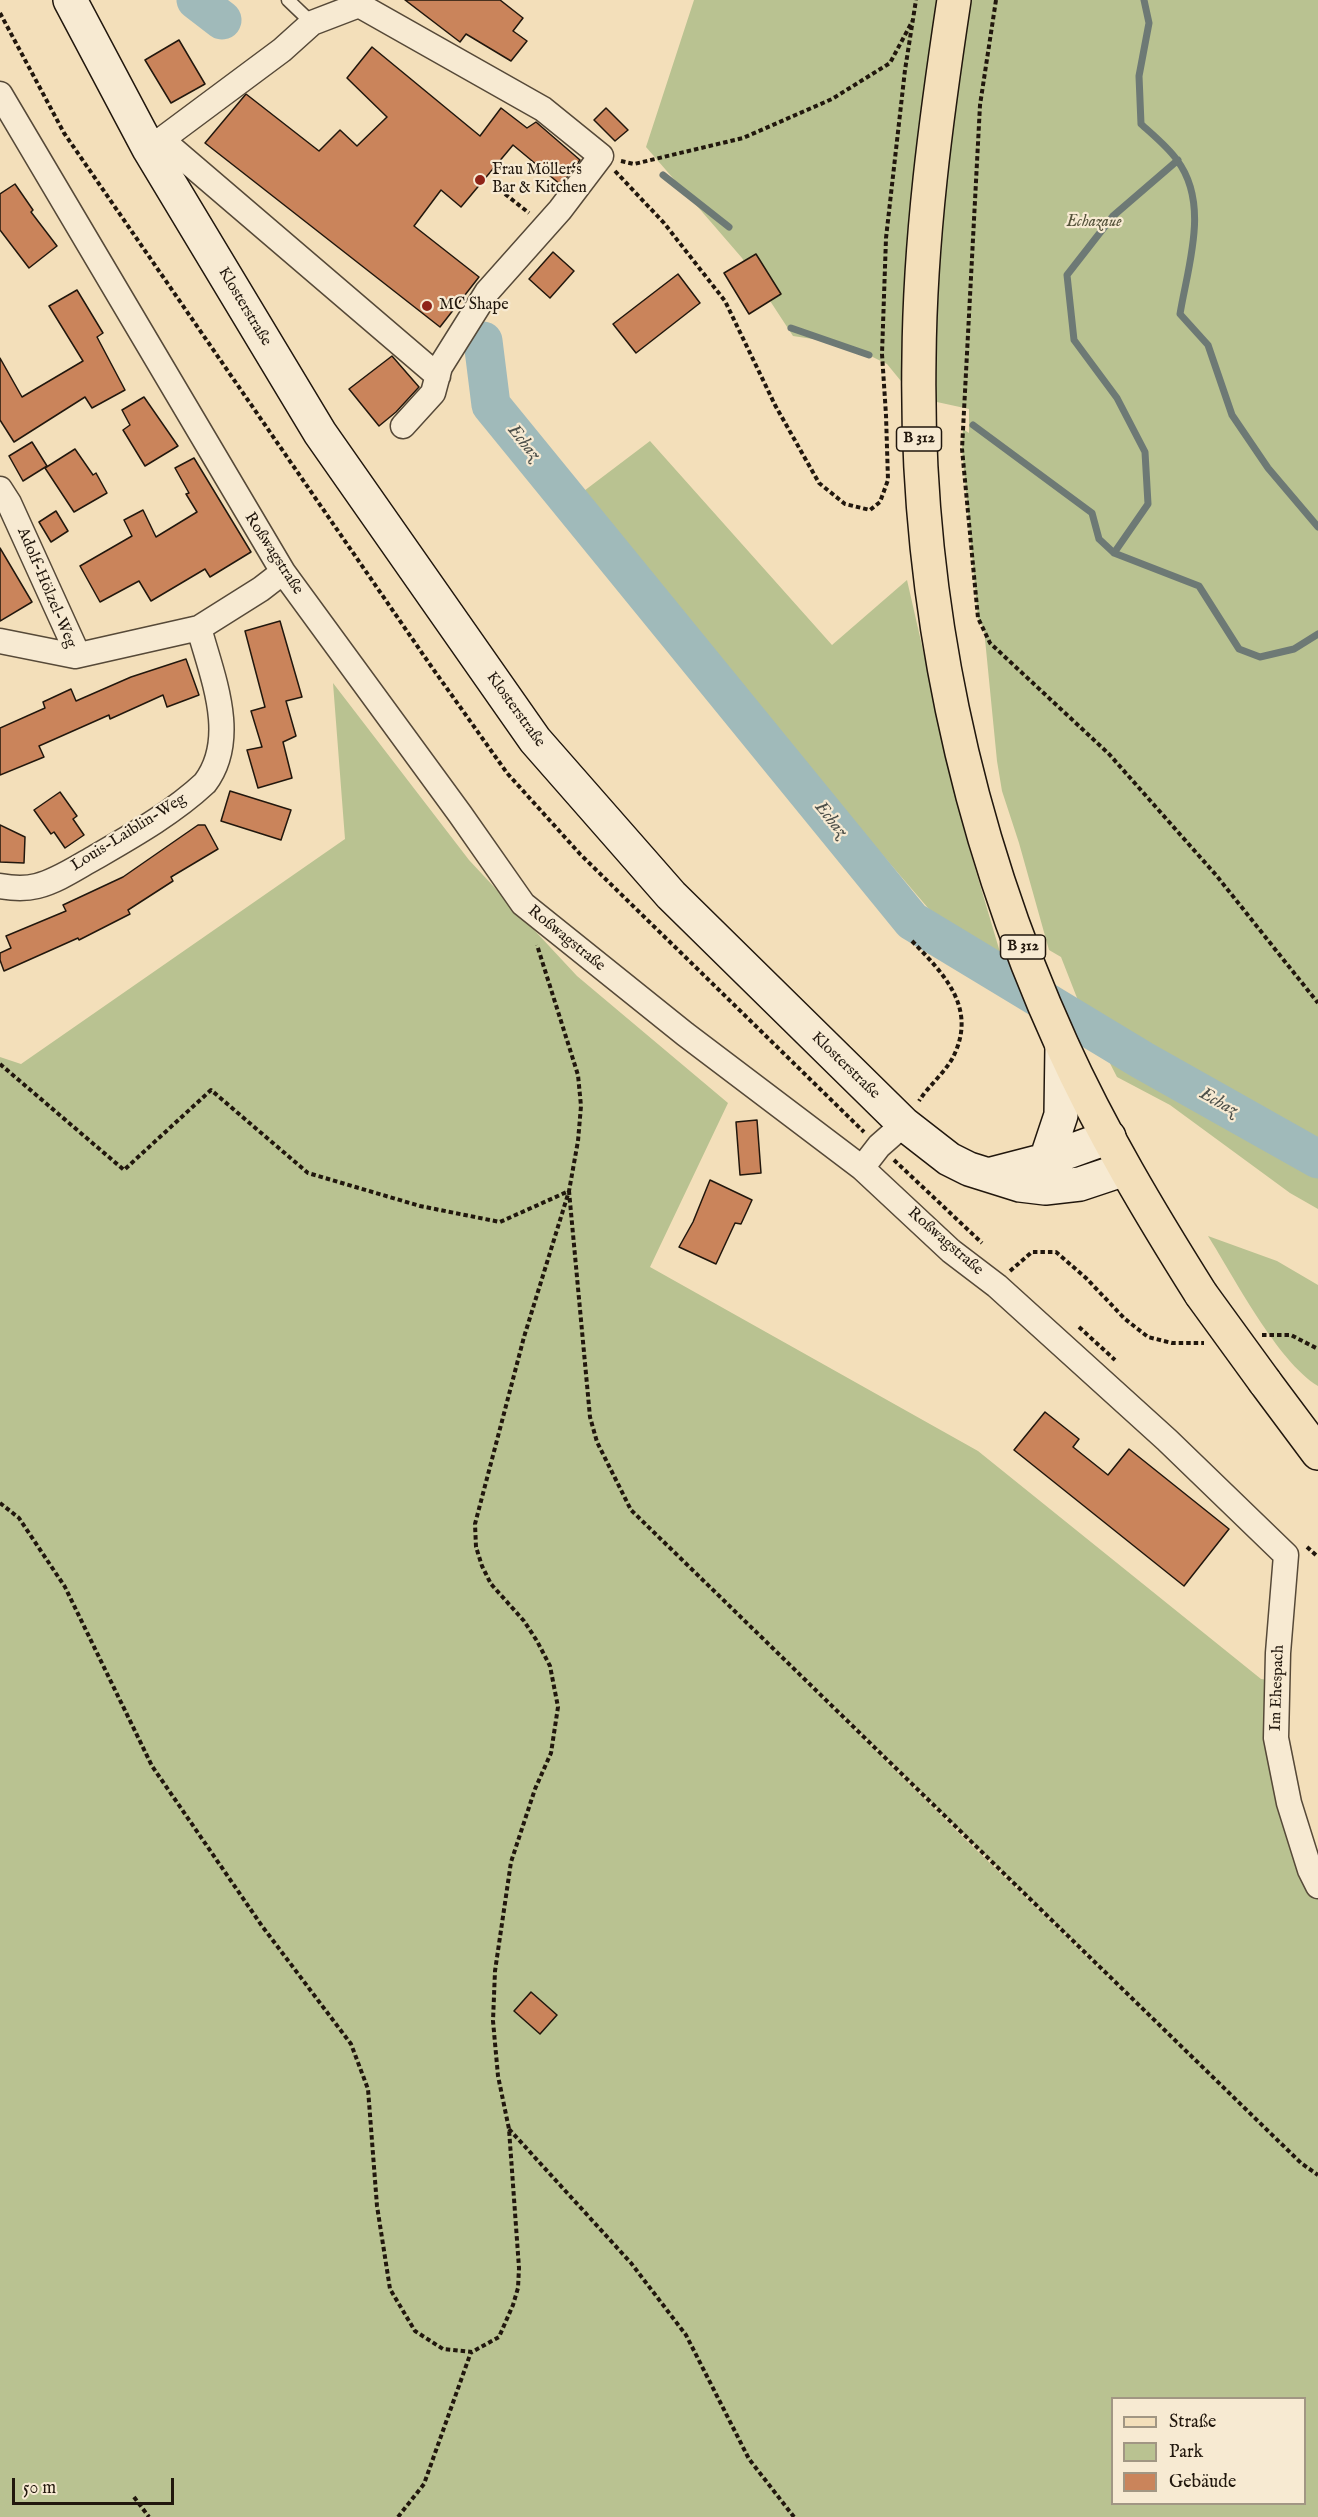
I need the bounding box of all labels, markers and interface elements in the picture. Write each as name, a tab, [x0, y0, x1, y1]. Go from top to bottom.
place label: Frau Möller‘s Bar & Kitchen	[492, 161, 587, 199]
marker: Frau Möller‘s Bar & Kitchen	[473, 173, 487, 187]
park label: Echazaue	[1066, 213, 1122, 233]
street label: Klosterstraße	[213, 264, 275, 350]
place label: MC Shape	[439, 296, 508, 316]
marker: MC Shape	[420, 299, 434, 313]
water label: Echaz	[502, 421, 544, 465]
road number: B 312	[896, 427, 942, 451]
street label: Roßwagstraße	[239, 509, 307, 599]
street label: Adolf-Hölzel-Weg	[12, 525, 80, 651]
street label: Klosterstraße	[481, 669, 549, 751]
street label: Louis-Laiblin-Weg	[68, 790, 190, 876]
water label: Echaz	[809, 798, 851, 842]
street label: Roßwagstraße	[523, 902, 609, 976]
road number: B 312	[1000, 935, 1046, 959]
street label: Klosterstraße	[807, 1028, 883, 1104]
water label: Echaz	[1195, 1084, 1241, 1122]
street label: Roßwagstraße	[903, 1204, 987, 1280]
street label: Im Ehespach	[1267, 1645, 1289, 1731]
legend	[1111, 2397, 1306, 2505]
text: Straße	[1169, 2411, 1216, 2434]
text: Park	[1169, 2441, 1203, 2464]
scale bar	[15, 2466, 177, 2504]
text: Gebäude	[1169, 2471, 1236, 2494]
text: 50 m	[23, 2477, 56, 2500]

